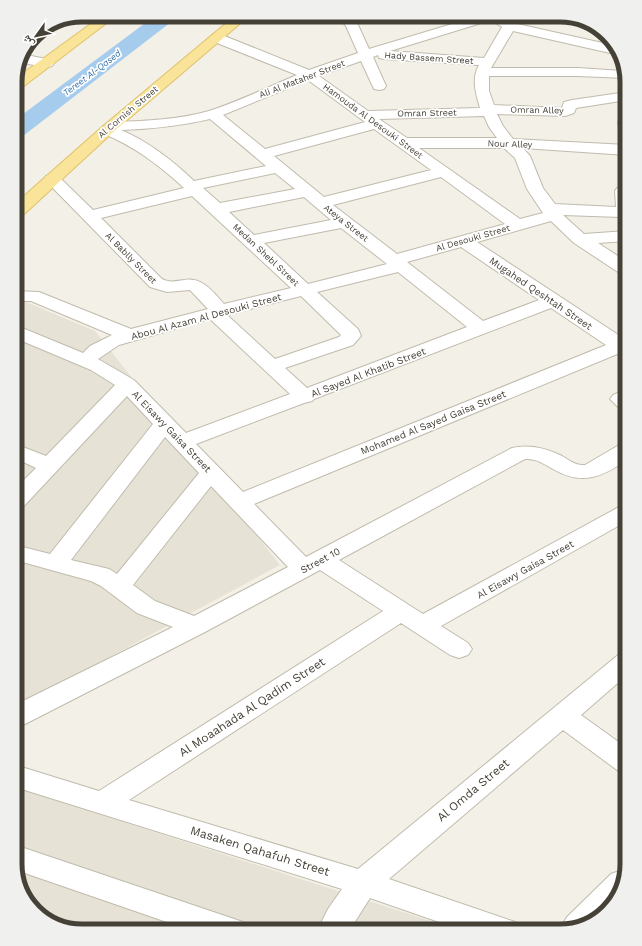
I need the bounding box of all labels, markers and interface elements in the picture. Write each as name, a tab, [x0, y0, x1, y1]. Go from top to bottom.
north arrow	[16, 16, 56, 56]
text: ش	[19, 32, 38, 50]
water label: Tereet Al-Qased	[61, 48, 123, 98]
street label: Hady Bassem Street	[384, 50, 474, 66]
street label: Ali Al Mataher Street	[258, 58, 347, 100]
street label: Hamouda Al Desouki Street	[321, 81, 425, 161]
street label: Al Cornish Street	[96, 84, 160, 140]
street label: Omran Alley	[510, 105, 564, 115]
street label: Omran Street	[397, 107, 457, 119]
street label: Nour Alley	[487, 138, 533, 150]
street label: Ateya Street	[322, 202, 371, 244]
street label: Medan Shebl Street	[231, 222, 301, 288]
street label: Al Desouki Street	[435, 223, 511, 253]
street label: Al Bablly Street	[103, 230, 159, 286]
street label: Mugahed Qeshtah Street	[487, 255, 595, 332]
street label: Abou Al Azam Al Desouki Street	[130, 291, 283, 342]
street label: Al Sayed Al Khatib Street	[309, 345, 428, 399]
street label: Al Eisawy Gaisa Street	[130, 388, 214, 475]
street label: Mohamed Al Sayed Gaisa Street	[359, 388, 508, 457]
street label: Al Eisawy Gaisa Street	[475, 538, 576, 601]
street label: Street 10	[298, 545, 342, 575]
street label: Al Moaahada Al Qadim Street	[176, 654, 328, 760]
street label: Al Omda Street	[434, 756, 512, 824]
street label: Masaken Qahafuh Street	[189, 823, 331, 879]

